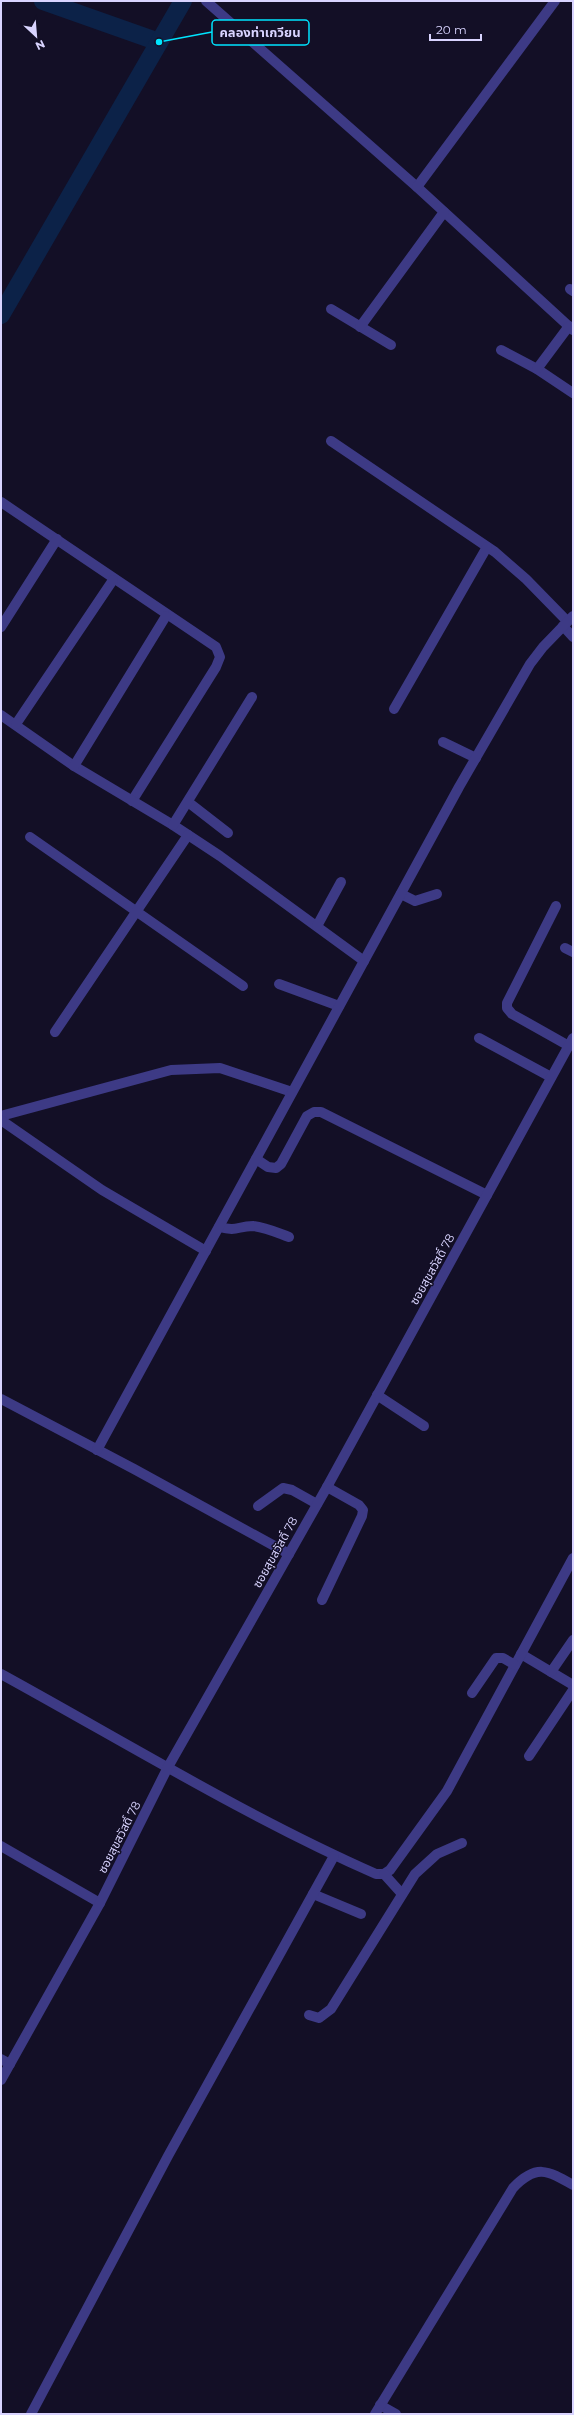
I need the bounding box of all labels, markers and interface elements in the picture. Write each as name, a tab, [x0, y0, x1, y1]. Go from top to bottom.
north arrow	[16, 16, 56, 56]
scale bar	[430, 16, 481, 42]
callout: คลองท่าเกวียน	[212, 20, 309, 45]
text: 20 m	[436, 22, 467, 37]
text: คลองท่าเกวียน	[219, 24, 301, 40]
text: N	[33, 37, 47, 53]
street label: ซอยสุขสวัสดิ์ 78	[406, 1231, 458, 1307]
street label: ซอยสุขสวัสดิ์ 78	[249, 1514, 301, 1590]
street label: ซอยสุขสวัสดิ์ 78	[94, 1798, 144, 1876]

